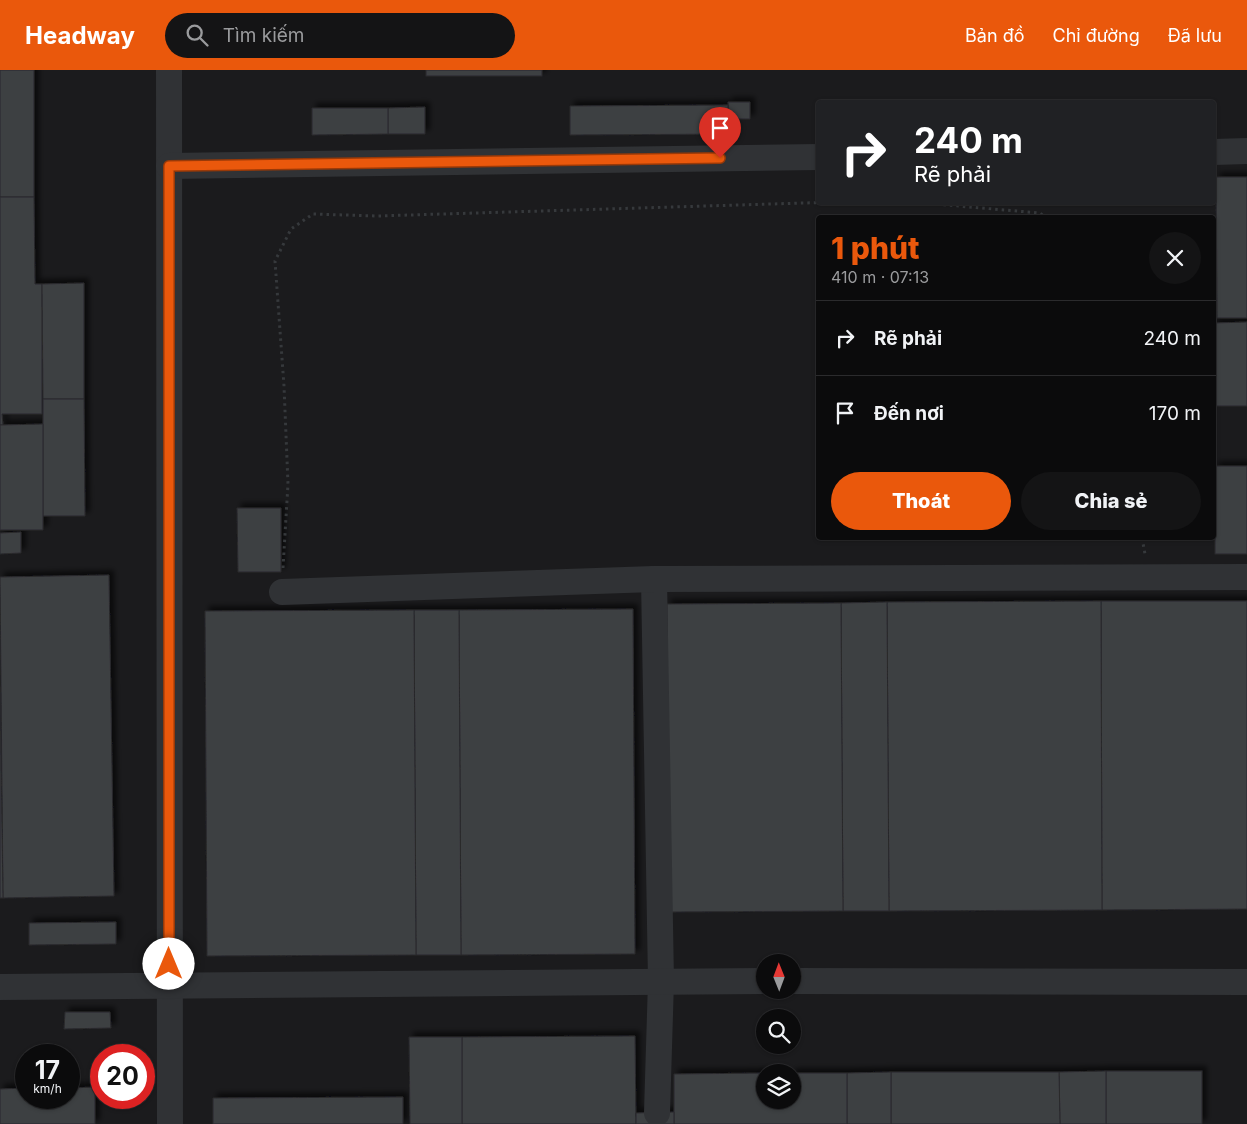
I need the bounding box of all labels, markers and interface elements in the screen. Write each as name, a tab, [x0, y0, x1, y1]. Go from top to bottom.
search box	[165, 13, 515, 58]
text: Headway	[25, 21, 135, 50]
icon: search	[183, 21, 211, 49]
text: Tìm kiếm	[223, 24, 304, 47]
text: Bản đồ	[965, 25, 1024, 46]
text: Chỉ đường	[1052, 25, 1140, 46]
text: Đã lưu	[1168, 25, 1222, 46]
pin	[699, 107, 741, 158]
icon: arrive	[706, 114, 734, 142]
text: 240 m	[914, 119, 1023, 161]
icon: right	[831, 120, 896, 185]
text: Rẽ phải	[914, 161, 991, 187]
text: 1 phút	[831, 230, 920, 266]
button: close	[1149, 232, 1201, 284]
text: 410 m · 07:13	[831, 267, 929, 287]
icon: right	[831, 324, 859, 352]
text: Rẽ phải	[874, 327, 942, 350]
text: 240 m	[1143, 327, 1201, 350]
icon: arrive	[831, 399, 859, 427]
text: Đến nơi	[874, 402, 944, 425]
text: 170 m	[1149, 402, 1201, 425]
button: Thoát	[831, 472, 1011, 530]
button: Chia sẻ	[1021, 472, 1201, 530]
position arrow	[142, 937, 194, 989]
north arrow	[756, 954, 801, 999]
map controls	[756, 954, 801, 1109]
button: search	[756, 1009, 801, 1054]
speed limit sign: 20	[90, 1044, 155, 1109]
text: 17	[35, 1055, 60, 1085]
button: layers	[756, 1064, 801, 1109]
text: km/h	[33, 1081, 62, 1096]

